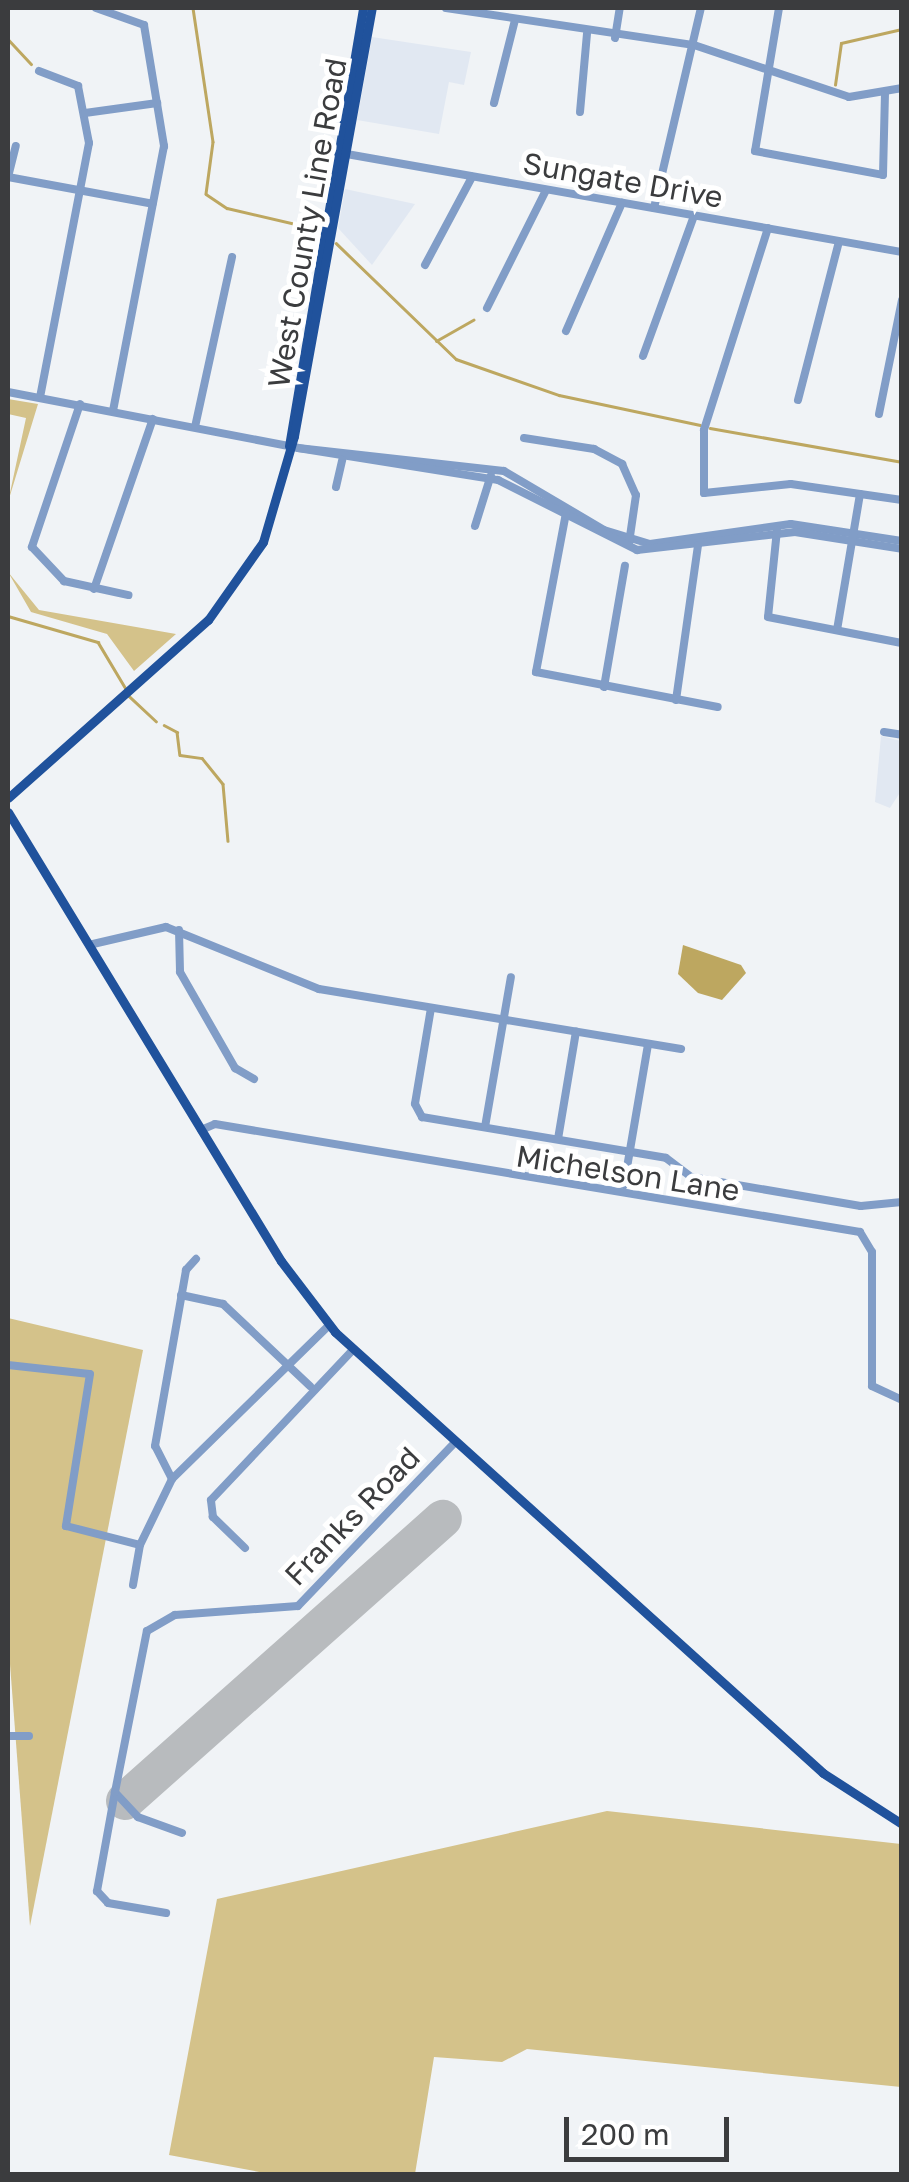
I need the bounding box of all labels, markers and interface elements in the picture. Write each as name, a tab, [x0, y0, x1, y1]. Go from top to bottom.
street label: West County Line Road	[260, 55, 354, 391]
street label: Sungate Drive	[520, 145, 726, 215]
street label: Michelson Lane	[514, 1138, 742, 1208]
street label: Franks Road	[277, 1439, 427, 1593]
scale bar	[569, 2097, 734, 2159]
text: 200 m	[581, 2116, 670, 2152]

